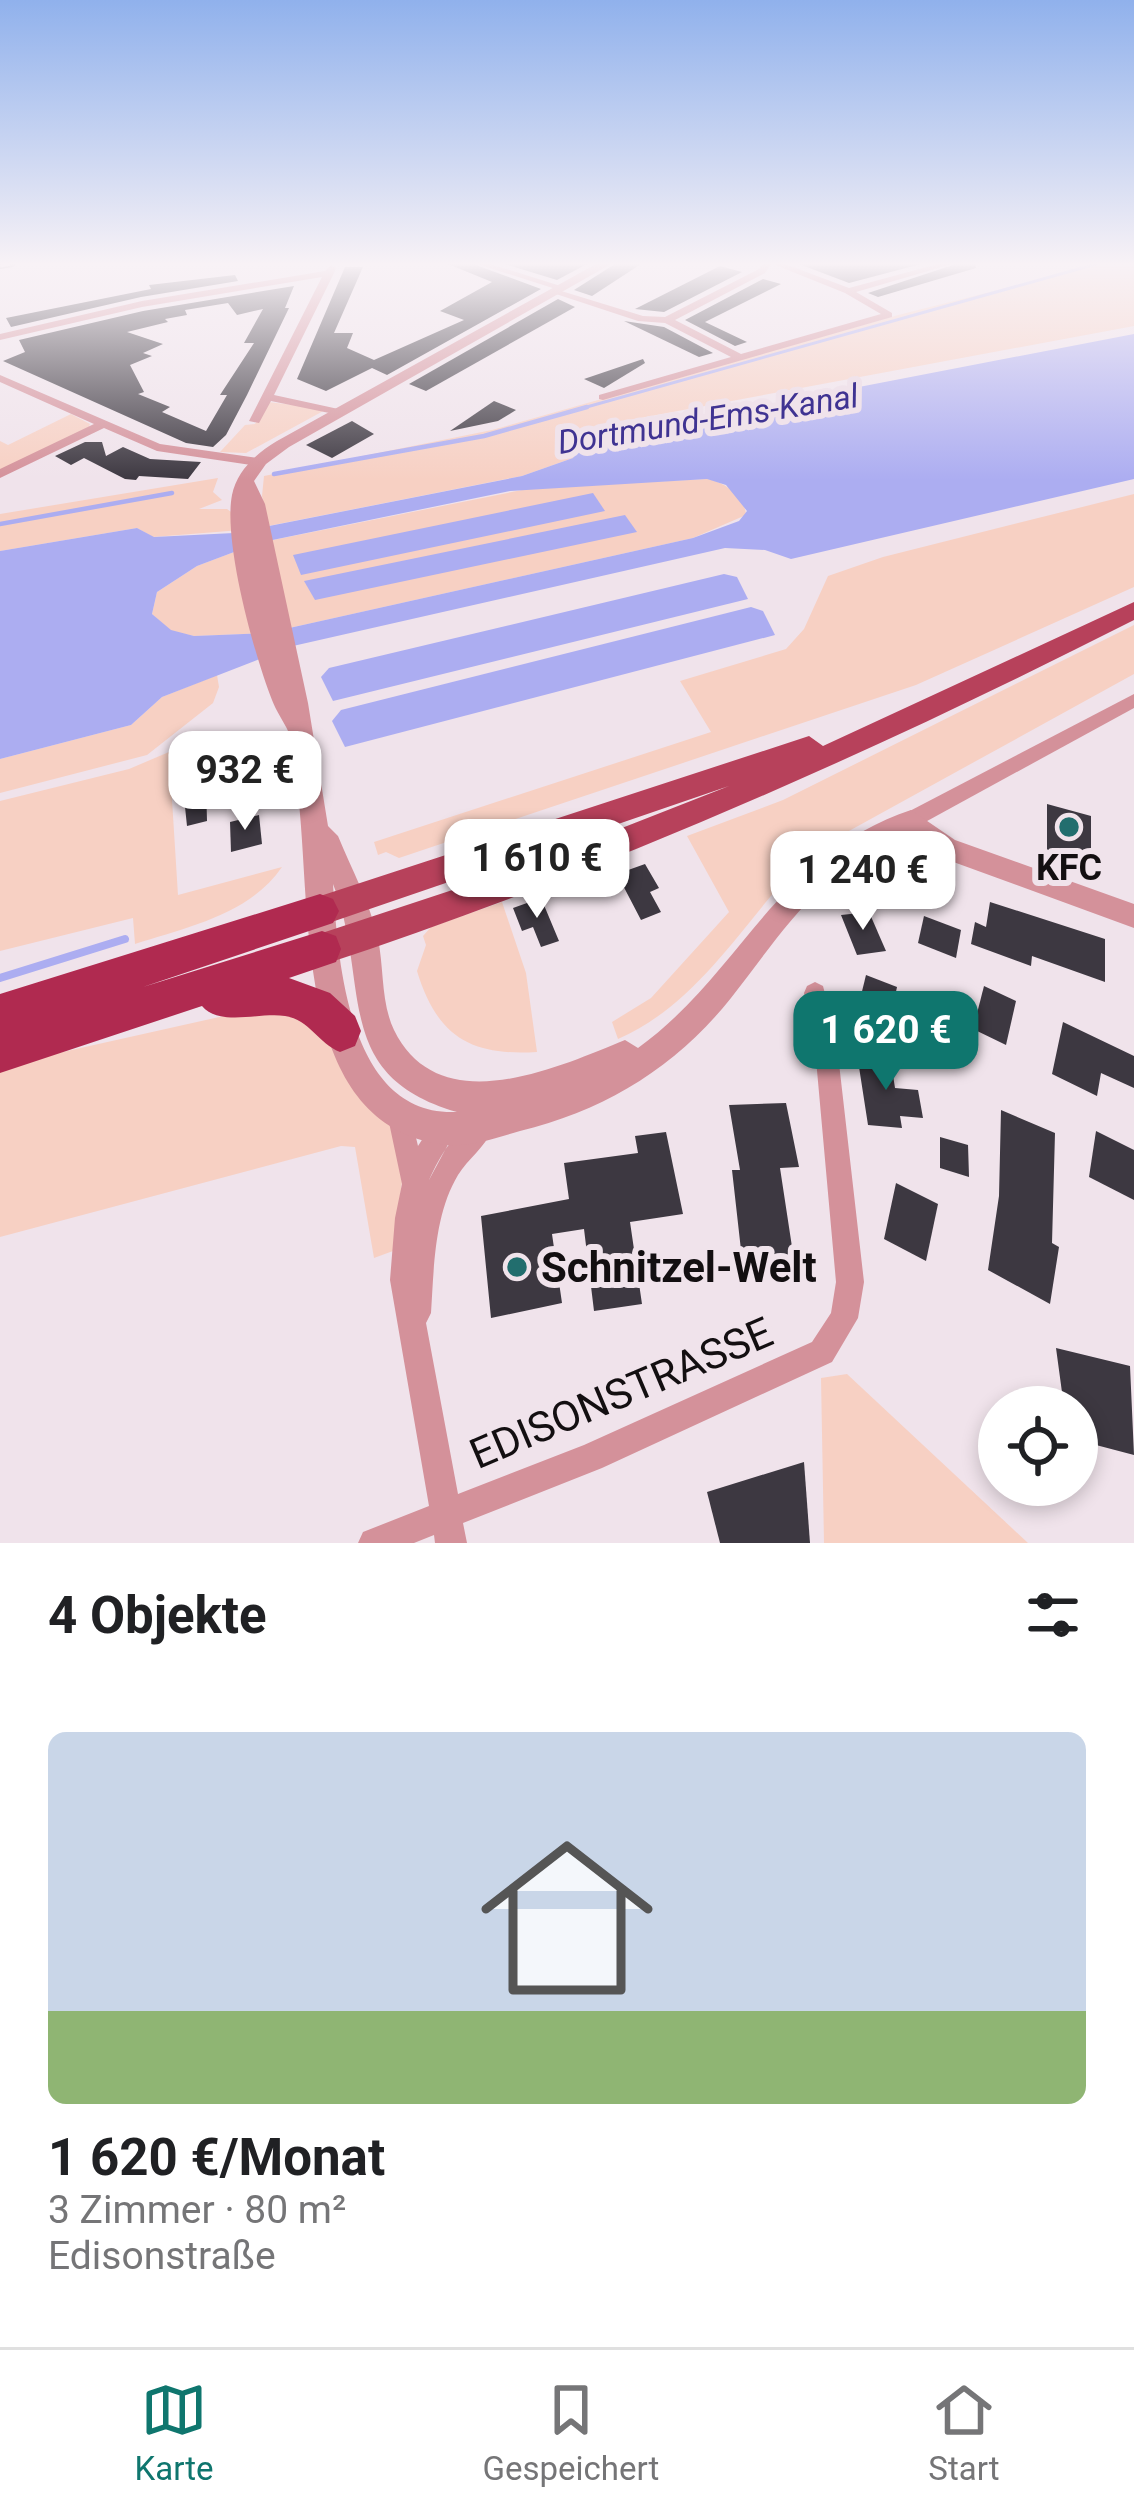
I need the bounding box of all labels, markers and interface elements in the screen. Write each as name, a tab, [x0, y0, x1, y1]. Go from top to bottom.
water label: Dortmund-Ems-Kanal	[555, 376, 861, 462]
pin: 932 €	[161, 731, 329, 833]
text: 932 €	[195, 747, 295, 793]
marker: KFC	[1056, 814, 1082, 840]
pin: 1 610 €	[426, 819, 648, 921]
pin: 1 240 €	[752, 831, 974, 933]
text: 1 610 €	[471, 835, 603, 881]
text: 1 240 €	[797, 847, 929, 893]
place label: KFC	[1036, 847, 1102, 889]
pin: 1 620 €	[775, 991, 997, 1093]
text: 1 620 €	[820, 1007, 952, 1053]
place label: Schnitzel-Welt	[541, 1243, 817, 1292]
marker: Schnitzel-Welt	[504, 1254, 530, 1280]
street label: EDISONSTRASSE	[462, 1307, 780, 1479]
map controls	[978, 1386, 1098, 1506]
button: locate	[978, 1386, 1098, 1506]
icon: filters	[1020, 1582, 1086, 1648]
text: 4 Objekte	[48, 1586, 267, 1645]
icon: home	[459, 1810, 675, 2026]
text: 1 620 €/Monat	[48, 2128, 385, 2187]
text: 3 Zimmer · 80 m²	[48, 2187, 346, 2233]
text: Edisonstraße	[48, 2233, 276, 2279]
tab: Karte	[135, 2377, 213, 2488]
tab: Gespeichert	[483, 2377, 659, 2488]
tab: Start	[928, 2377, 999, 2488]

